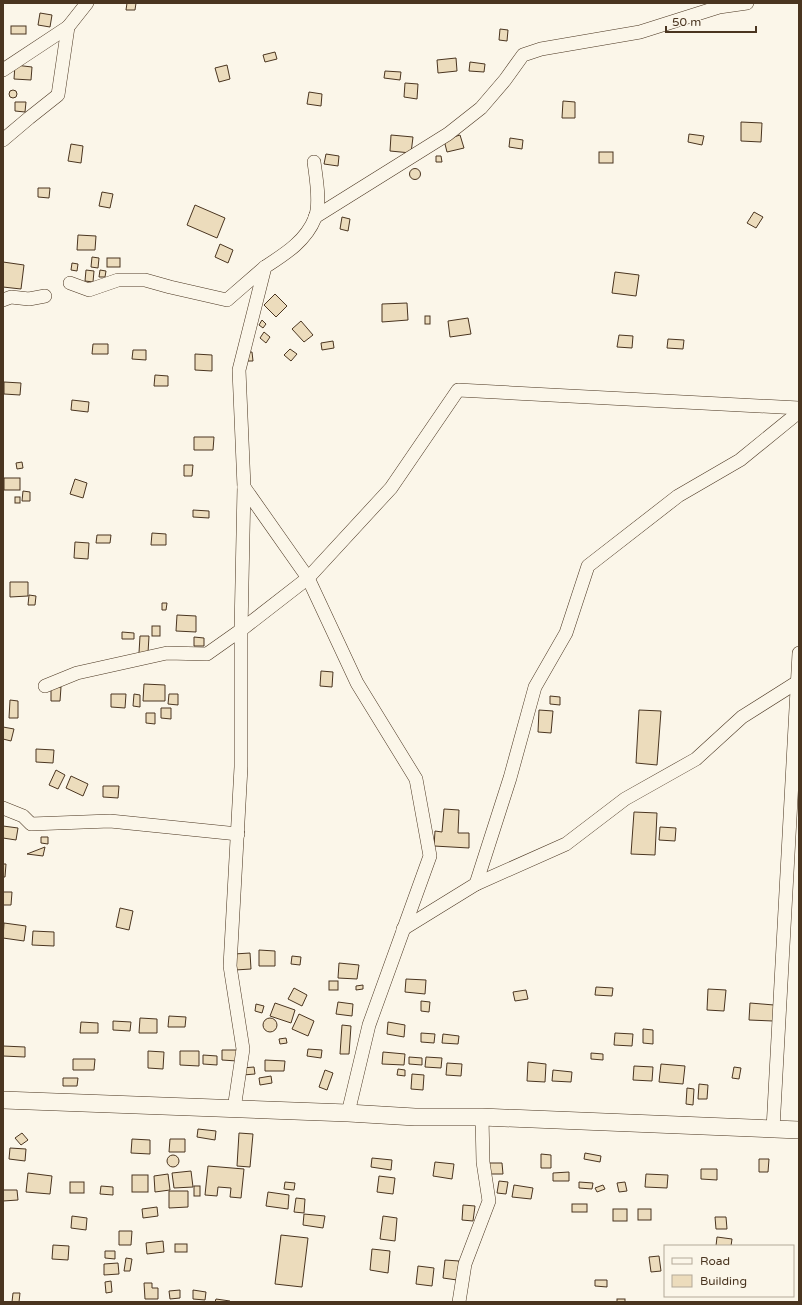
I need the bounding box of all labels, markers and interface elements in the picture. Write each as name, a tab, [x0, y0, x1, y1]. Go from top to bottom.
scale bar	[666, 8, 756, 34]
text: 50 m	[672, 15, 701, 29]
legend	[664, 1245, 794, 1297]
text: Road	[700, 1254, 730, 1268]
text: Building	[700, 1274, 747, 1288]

